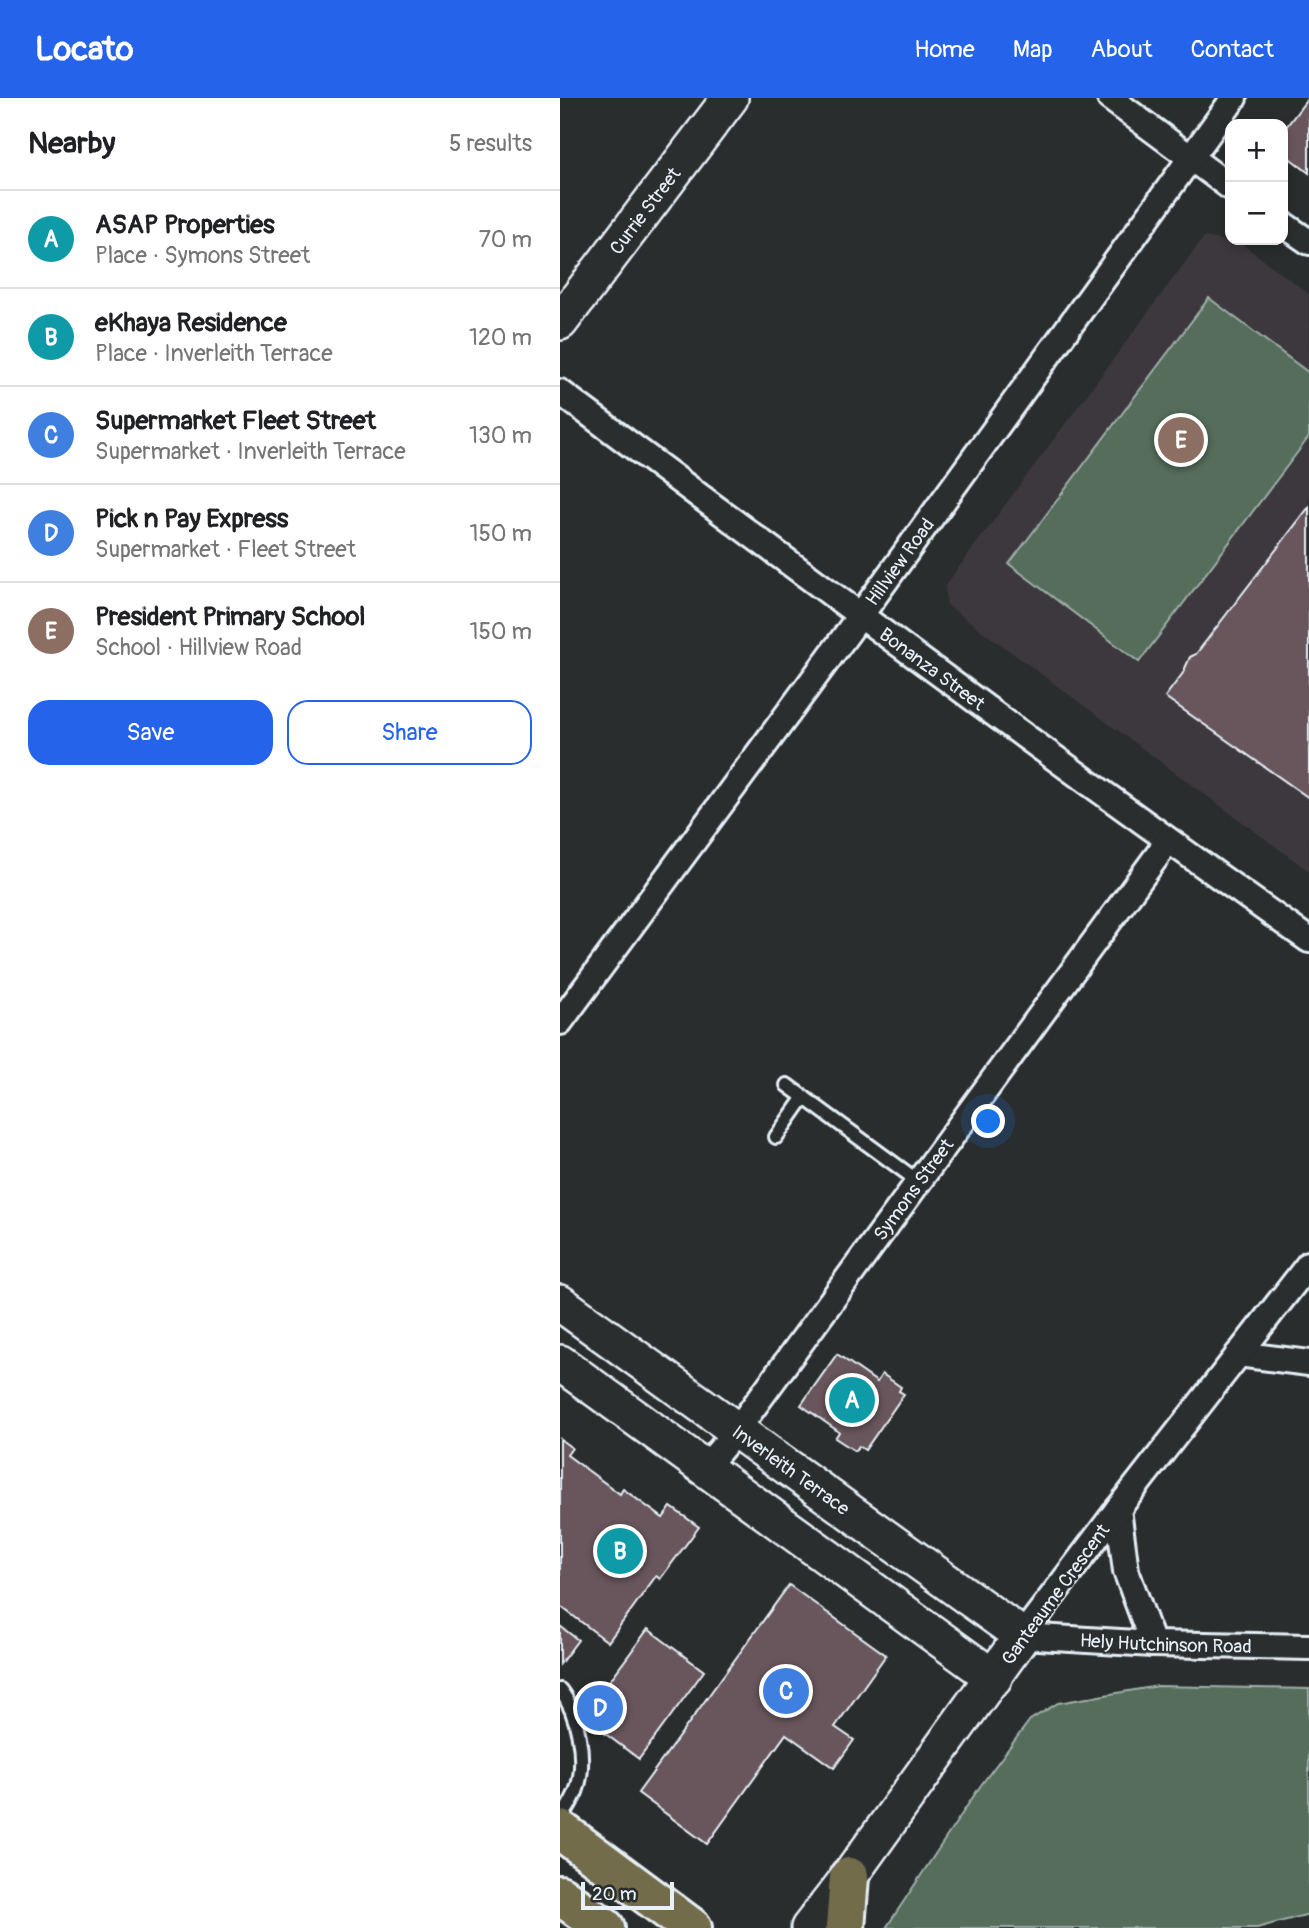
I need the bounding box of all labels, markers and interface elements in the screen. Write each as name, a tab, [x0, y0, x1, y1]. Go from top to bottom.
text: Locato	[35, 29, 133, 70]
text: Home	[914, 35, 975, 64]
text: Map	[1013, 35, 1053, 64]
text: About	[1091, 35, 1153, 64]
text: Contact	[1191, 35, 1274, 64]
map controls	[1225, 119, 1288, 245]
button: +	[1225, 119, 1288, 182]
text: Nearby	[28, 125, 115, 162]
text: 5 results	[449, 129, 532, 158]
street label: Currie Street	[605, 162, 686, 260]
button: −	[1225, 182, 1288, 245]
text: ASAP Properties	[95, 209, 275, 241]
text: A	[44, 225, 58, 254]
text: 70 m	[479, 225, 532, 254]
text: Place · Symons Street	[95, 241, 310, 270]
text: eKhaya Residence	[95, 307, 287, 339]
text: B	[44, 323, 58, 352]
text: 120 m	[469, 323, 532, 352]
text: Place · Inverleith Terrace	[95, 339, 333, 368]
text: Supermarket Fleet Street	[95, 405, 376, 437]
pin: E	[1158, 414, 1204, 466]
text: C	[44, 421, 58, 450]
text: 130 m	[469, 421, 532, 450]
text: Supermarket · Inverleith Terrace	[95, 437, 406, 466]
text: Pick n Pay Express	[95, 503, 289, 535]
street label: Hillview Road	[861, 514, 940, 611]
text: D	[44, 519, 58, 548]
text: 150 m	[469, 519, 532, 548]
text: Supermarket · Fleet Street	[95, 535, 356, 564]
text: President Primary School	[95, 601, 366, 633]
text: E	[45, 617, 57, 646]
text: 150 m	[469, 617, 532, 646]
street label: Bonanza Street	[875, 623, 990, 716]
text: School · Hillview Road	[95, 633, 302, 662]
button: Save	[28, 700, 273, 765]
button: Share	[287, 700, 532, 765]
your location	[971, 1104, 1005, 1138]
street label: Symons Street	[869, 1134, 959, 1246]
pin: A	[829, 1374, 875, 1426]
street label: Inverleith Terrace	[727, 1420, 855, 1521]
street label: Ganteaume Crescent	[996, 1519, 1115, 1670]
pin: B	[597, 1525, 643, 1577]
street label: Hely Hutchinson Road	[1079, 1629, 1252, 1659]
pin: C	[763, 1665, 809, 1717]
pin: D	[577, 1682, 623, 1734]
scale bar	[581, 1879, 674, 1911]
text: 20 m	[592, 1882, 637, 1906]

